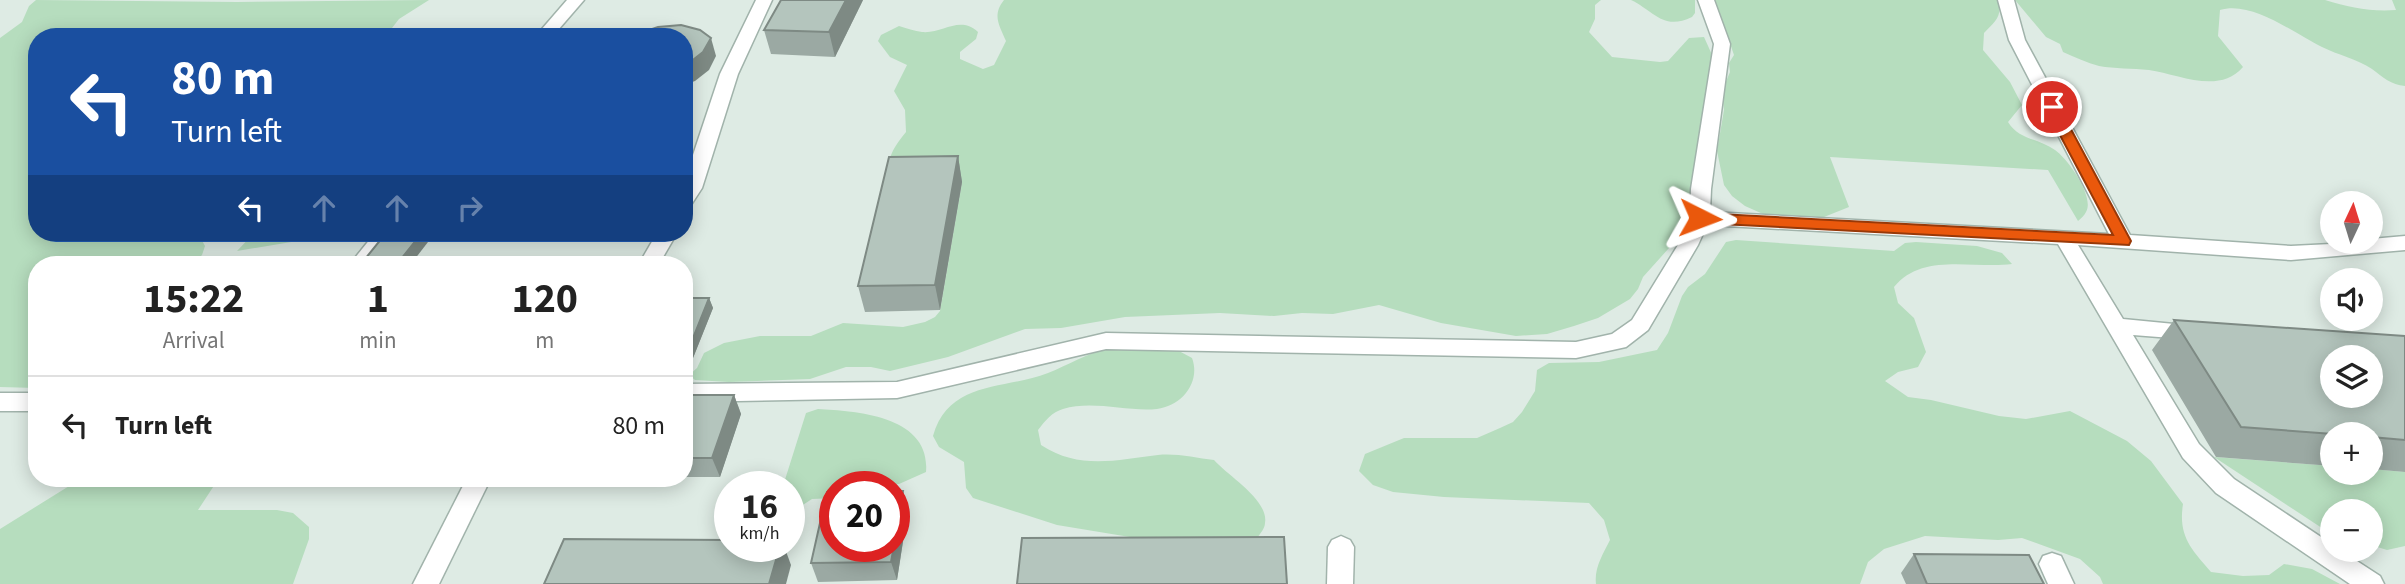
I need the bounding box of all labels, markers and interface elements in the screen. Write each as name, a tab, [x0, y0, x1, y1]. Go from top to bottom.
text: 80 m	[171, 44, 275, 114]
icon: left	[56, 56, 147, 147]
pin	[2022, 77, 2082, 137]
icon: arrive	[2033, 88, 2071, 126]
text: Turn left	[171, 109, 282, 155]
position arrow	[1663, 181, 1737, 255]
icon: left	[232, 189, 270, 227]
icon: ahead	[305, 189, 343, 227]
icon: ahead	[378, 189, 416, 227]
icon: right	[451, 189, 489, 227]
north arrow	[2320, 191, 2384, 254]
map controls	[2320, 191, 2383, 562]
button: sound	[2320, 268, 2383, 331]
text: 15:22	[143, 269, 244, 329]
text: 1	[367, 269, 389, 329]
text: 120	[511, 269, 578, 329]
text: Arrival	[163, 324, 225, 357]
text: min	[359, 324, 397, 357]
text: m	[535, 324, 554, 357]
button: layers	[2320, 345, 2383, 408]
icon: left	[56, 406, 94, 444]
text: Turn left	[115, 407, 212, 444]
text: 80 m	[612, 407, 665, 444]
button: +	[2320, 422, 2383, 485]
speed limit sign: 20	[819, 471, 910, 562]
text: 16	[741, 482, 778, 532]
button: −	[2320, 499, 2383, 562]
text: km/h	[740, 521, 779, 546]

